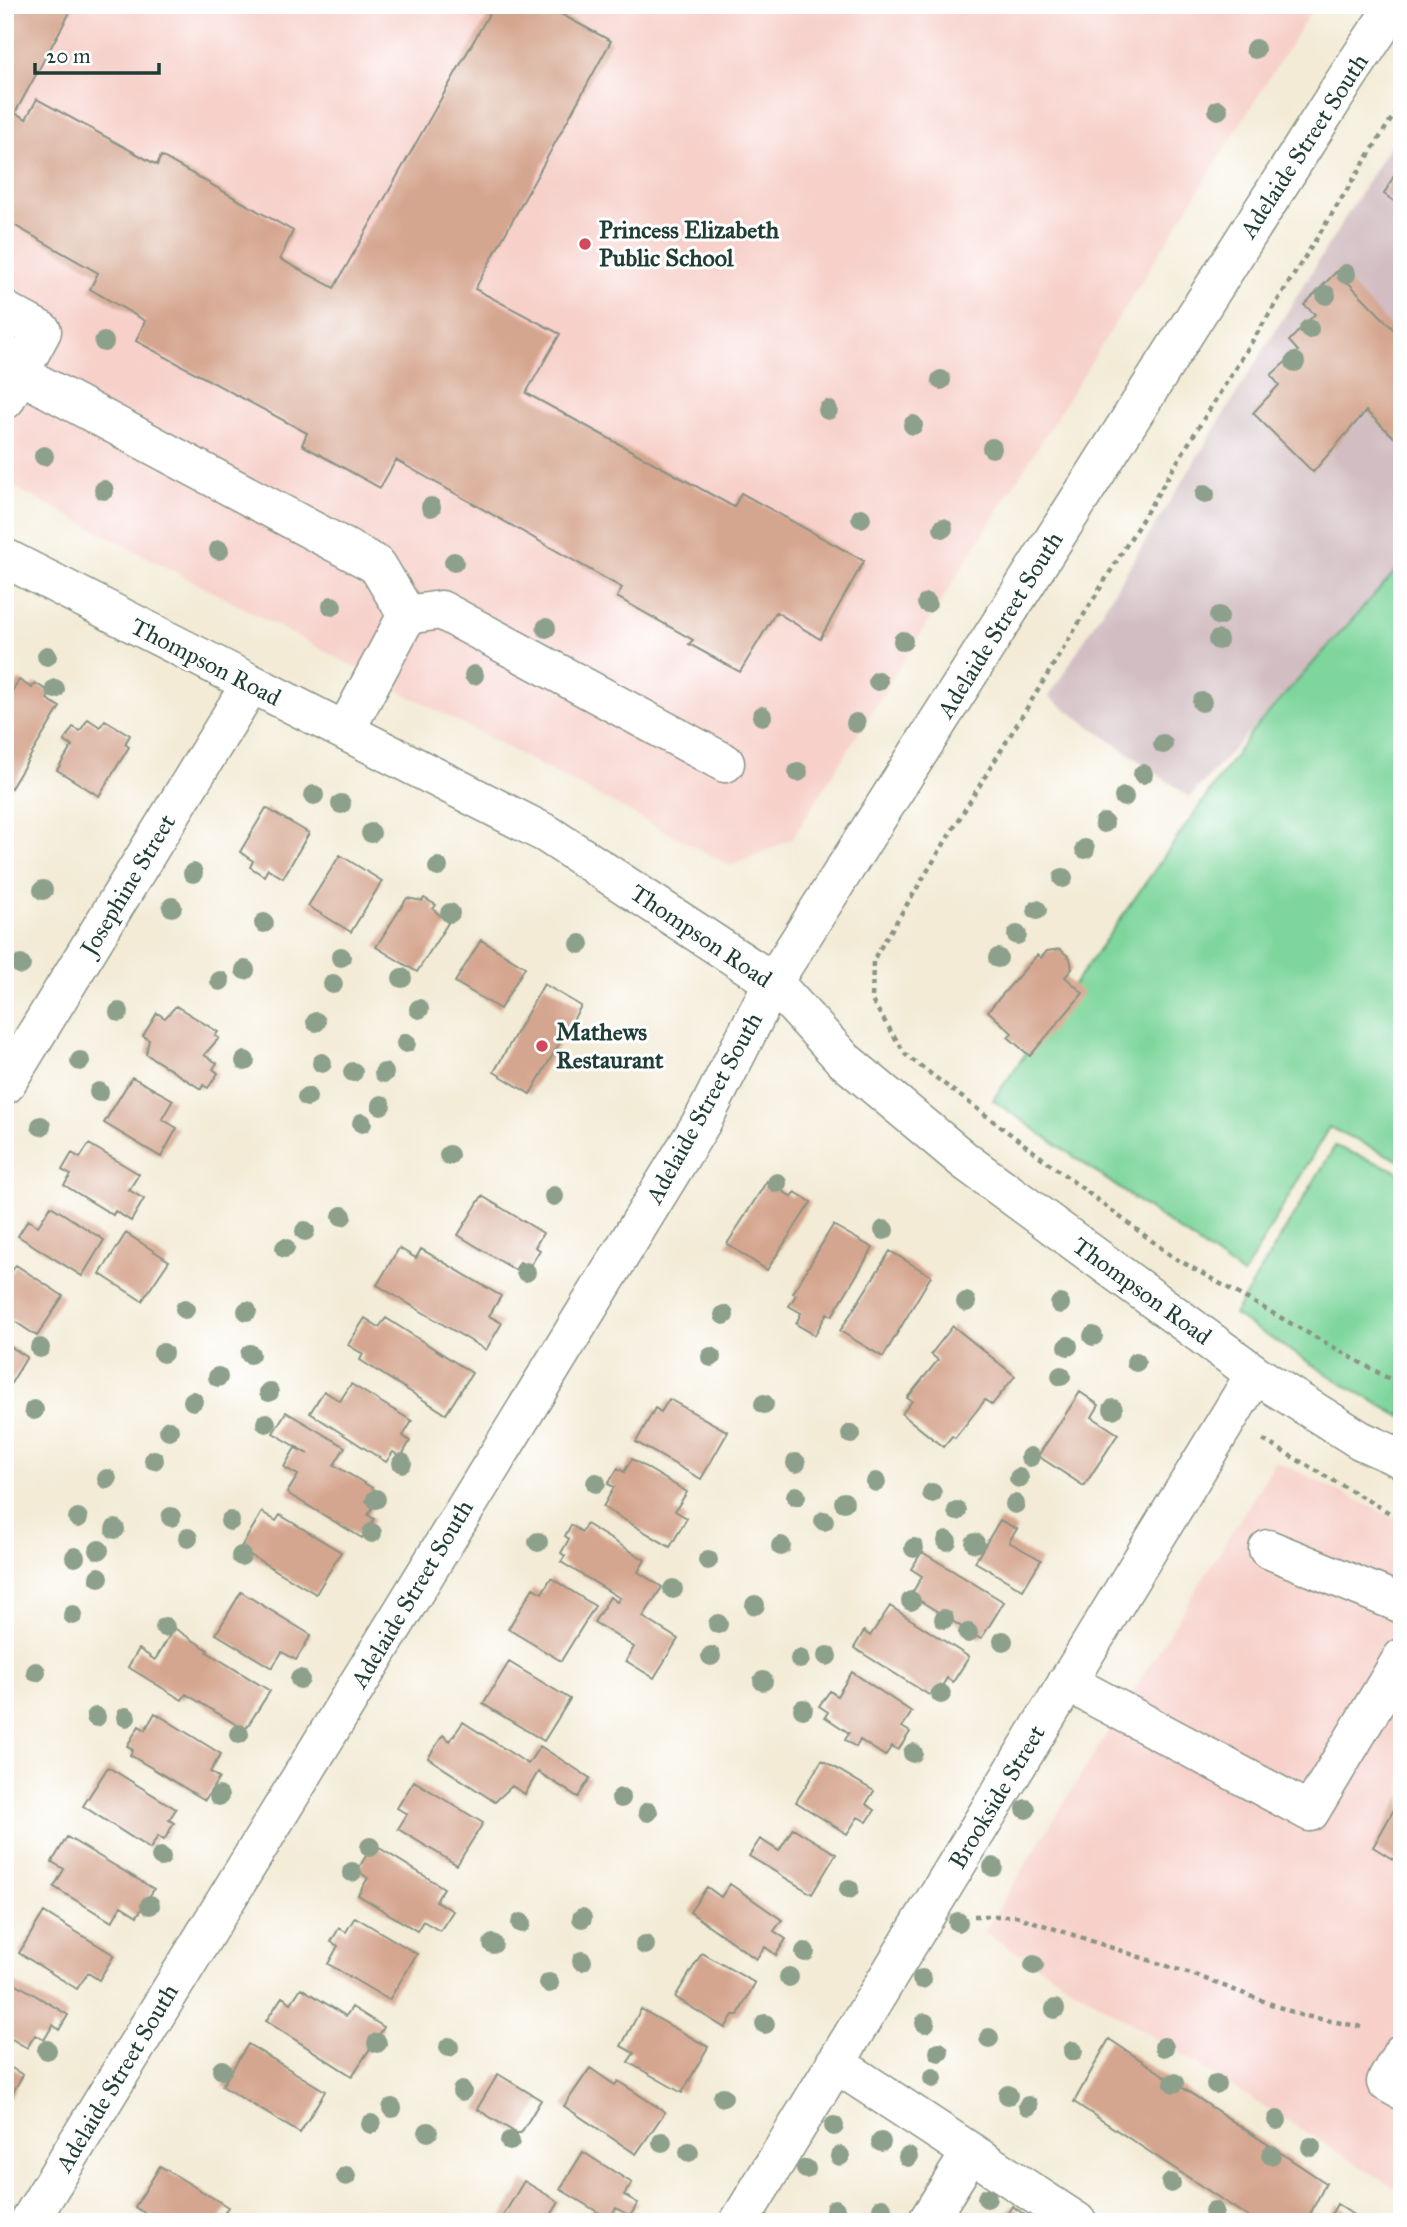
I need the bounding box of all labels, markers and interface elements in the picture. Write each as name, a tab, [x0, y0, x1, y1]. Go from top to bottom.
scale bar	[35, 32, 159, 76]
text: 20 m	[46, 43, 91, 69]
street label: Adelaide Street South	[1233, 48, 1375, 245]
place label: Princess Elizabeth Public School	[599, 215, 780, 273]
marker: Princess Elizabeth Public School	[577, 236, 593, 252]
street label: Adelaide Street South	[930, 526, 1069, 725]
street label: Thompson Road	[126, 611, 286, 713]
street label: Josephine Street	[72, 808, 182, 964]
street label: Thompson Road	[624, 878, 778, 994]
street label: Adelaide Street South	[639, 1007, 769, 1210]
place label: Mathews Restaurant	[556, 1017, 664, 1075]
marker: Mathews Restaurant	[534, 1038, 550, 1054]
street label: Thompson Road	[1067, 1231, 1217, 1351]
street label: Adelaide Street South	[344, 1495, 480, 1694]
street label: Brookside Street	[942, 1719, 1052, 1874]
street label: Adelaide Street South	[49, 1979, 185, 2178]

